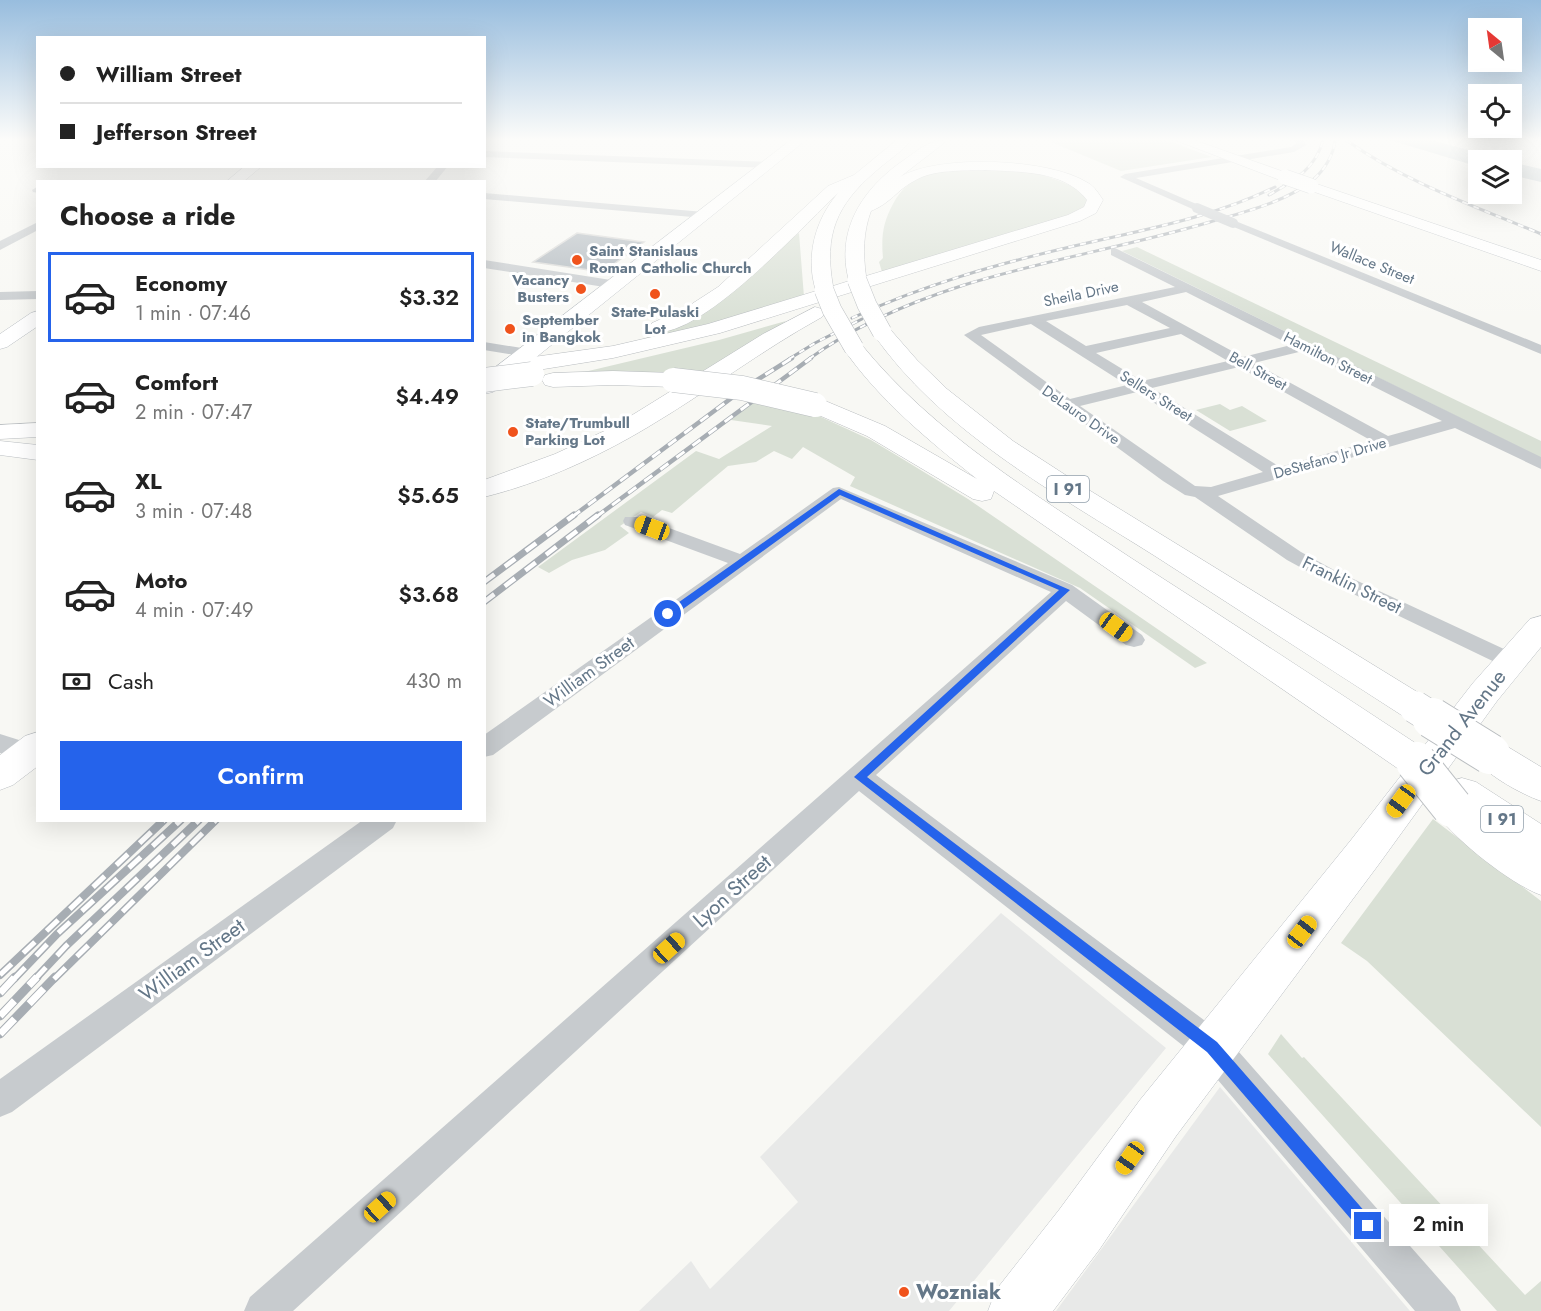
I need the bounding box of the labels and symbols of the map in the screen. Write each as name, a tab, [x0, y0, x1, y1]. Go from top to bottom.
north arrow	[1468, 18, 1522, 72]
street label: Wallace Street	[1326, 236, 1418, 290]
place label: Saint Stanislaus Roman Catholic Church	[589, 240, 751, 279]
marker: Saint Stanislaus Roman Catholic Church	[570, 253, 584, 267]
place label: Vacancy Busters	[511, 269, 569, 308]
street label: Sheila Drive	[1041, 275, 1121, 313]
marker: Vacancy Busters	[574, 282, 588, 296]
marker: State-Pulaski Lot	[648, 287, 662, 301]
place label: State-Pulaski Lot	[611, 301, 699, 340]
place label: September in Bangkok	[522, 309, 601, 348]
marker: September in Bangkok	[503, 322, 517, 336]
street label: Hamilton Street	[1280, 326, 1377, 390]
street label: Bell Street	[1225, 346, 1291, 396]
street label: Sellers Street	[1115, 365, 1197, 427]
street label: DeLauro Drive	[1038, 380, 1125, 450]
place label: State/Trumbull Parking Lot	[525, 412, 630, 451]
marker: State/Trumbull Parking Lot	[506, 425, 520, 439]
street label: DeStefano Jr Drive	[1271, 431, 1389, 485]
road number: I 91	[1047, 476, 1089, 502]
car	[632, 513, 672, 543]
street label: Franklin Street	[1298, 550, 1407, 621]
route start	[654, 600, 681, 627]
car	[1096, 609, 1136, 645]
street label: William Street	[538, 630, 640, 714]
street label: Grand Avenue	[1411, 663, 1513, 783]
car	[1383, 781, 1419, 821]
road number: I 91	[1481, 806, 1523, 832]
street label: Lyon Street	[686, 848, 778, 934]
street label: William Street	[133, 911, 251, 1009]
car	[1284, 912, 1320, 952]
car	[650, 929, 688, 967]
car	[1112, 1138, 1148, 1178]
car	[361, 1188, 399, 1226]
callout: 2 min	[1389, 1205, 1488, 1247]
route end	[1354, 1212, 1381, 1239]
place label: Wozniak	[916, 1277, 1001, 1307]
marker: Wozniak	[897, 1285, 911, 1299]

